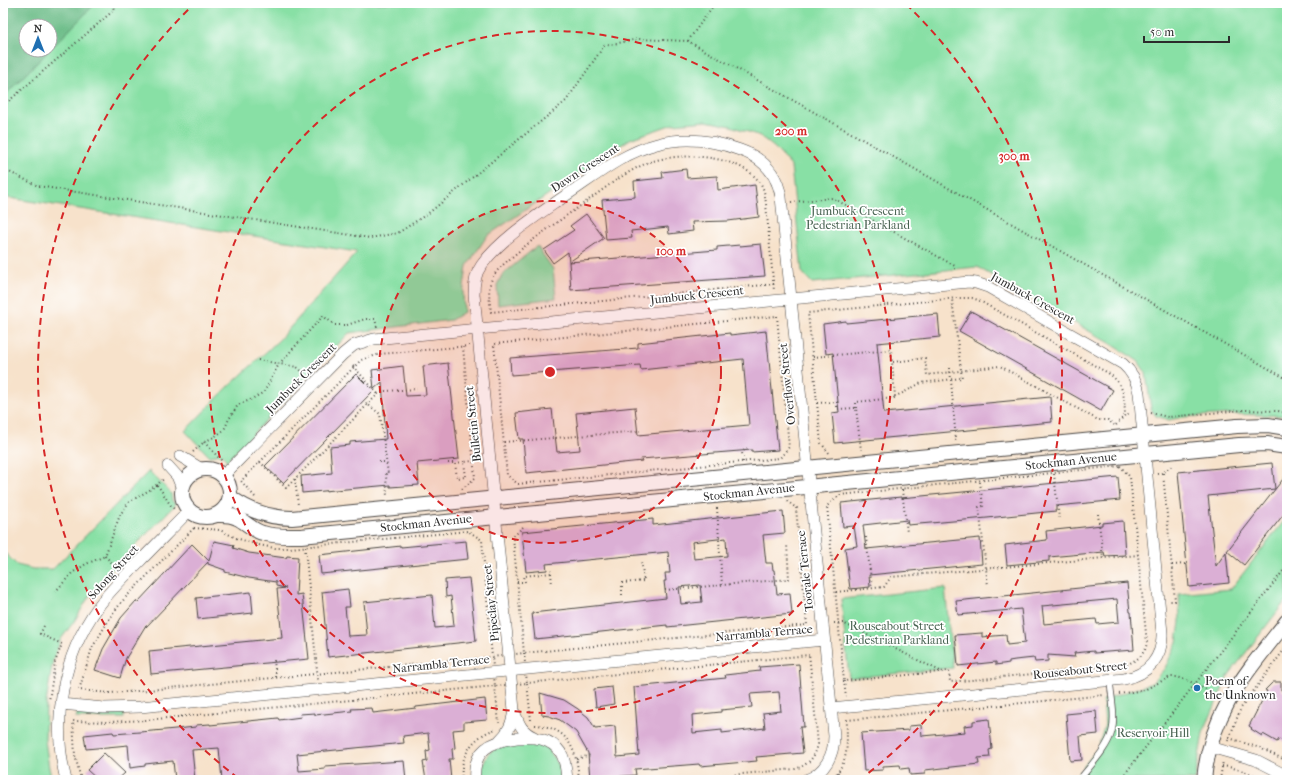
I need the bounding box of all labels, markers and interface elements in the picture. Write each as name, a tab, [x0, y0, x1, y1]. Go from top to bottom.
north arrow	[18, 18, 58, 58]
scale bar	[1144, 18, 1229, 44]
text: N	[34, 22, 43, 35]
text: 50 m	[1150, 25, 1174, 39]
text: 200 m	[775, 124, 808, 138]
street label: Dawn Crescent	[548, 140, 622, 195]
text: 300 m	[999, 149, 1030, 164]
park label: Jumbuck Crescent Pedestrian Parkland	[806, 204, 910, 232]
text: 100 m	[656, 244, 687, 258]
street label: Jumbuck Crescent	[988, 269, 1078, 327]
street label: Jumbuck Crescent	[649, 283, 745, 307]
street label: Jumbuck Crescent	[262, 339, 340, 417]
street label: Overflow Street	[776, 342, 798, 426]
centre of rings	[543, 365, 557, 379]
street label: Bulletin Street	[462, 385, 484, 463]
street label: Stockman Avenue	[1025, 449, 1117, 473]
street label: Stockman Avenue	[703, 480, 795, 504]
street label: Stockman Avenue	[380, 511, 472, 535]
street label: Toorale Terrace	[794, 530, 816, 612]
street label: Solong Street	[85, 541, 142, 602]
street label: Pipeclay Street	[480, 563, 502, 642]
park label: Rouseabout Street Pedestrian Parkland	[845, 619, 949, 647]
street label: Narrambla Terrace	[715, 622, 813, 644]
street label: Narrambla Terrace	[392, 652, 490, 676]
street label: Rouseabout Street	[1032, 658, 1129, 682]
place label: Poem of the Unknown	[1205, 674, 1276, 702]
marker: Poem of the Unknown	[1192, 683, 1202, 693]
park label: Reservoir Hill	[1117, 726, 1190, 740]

